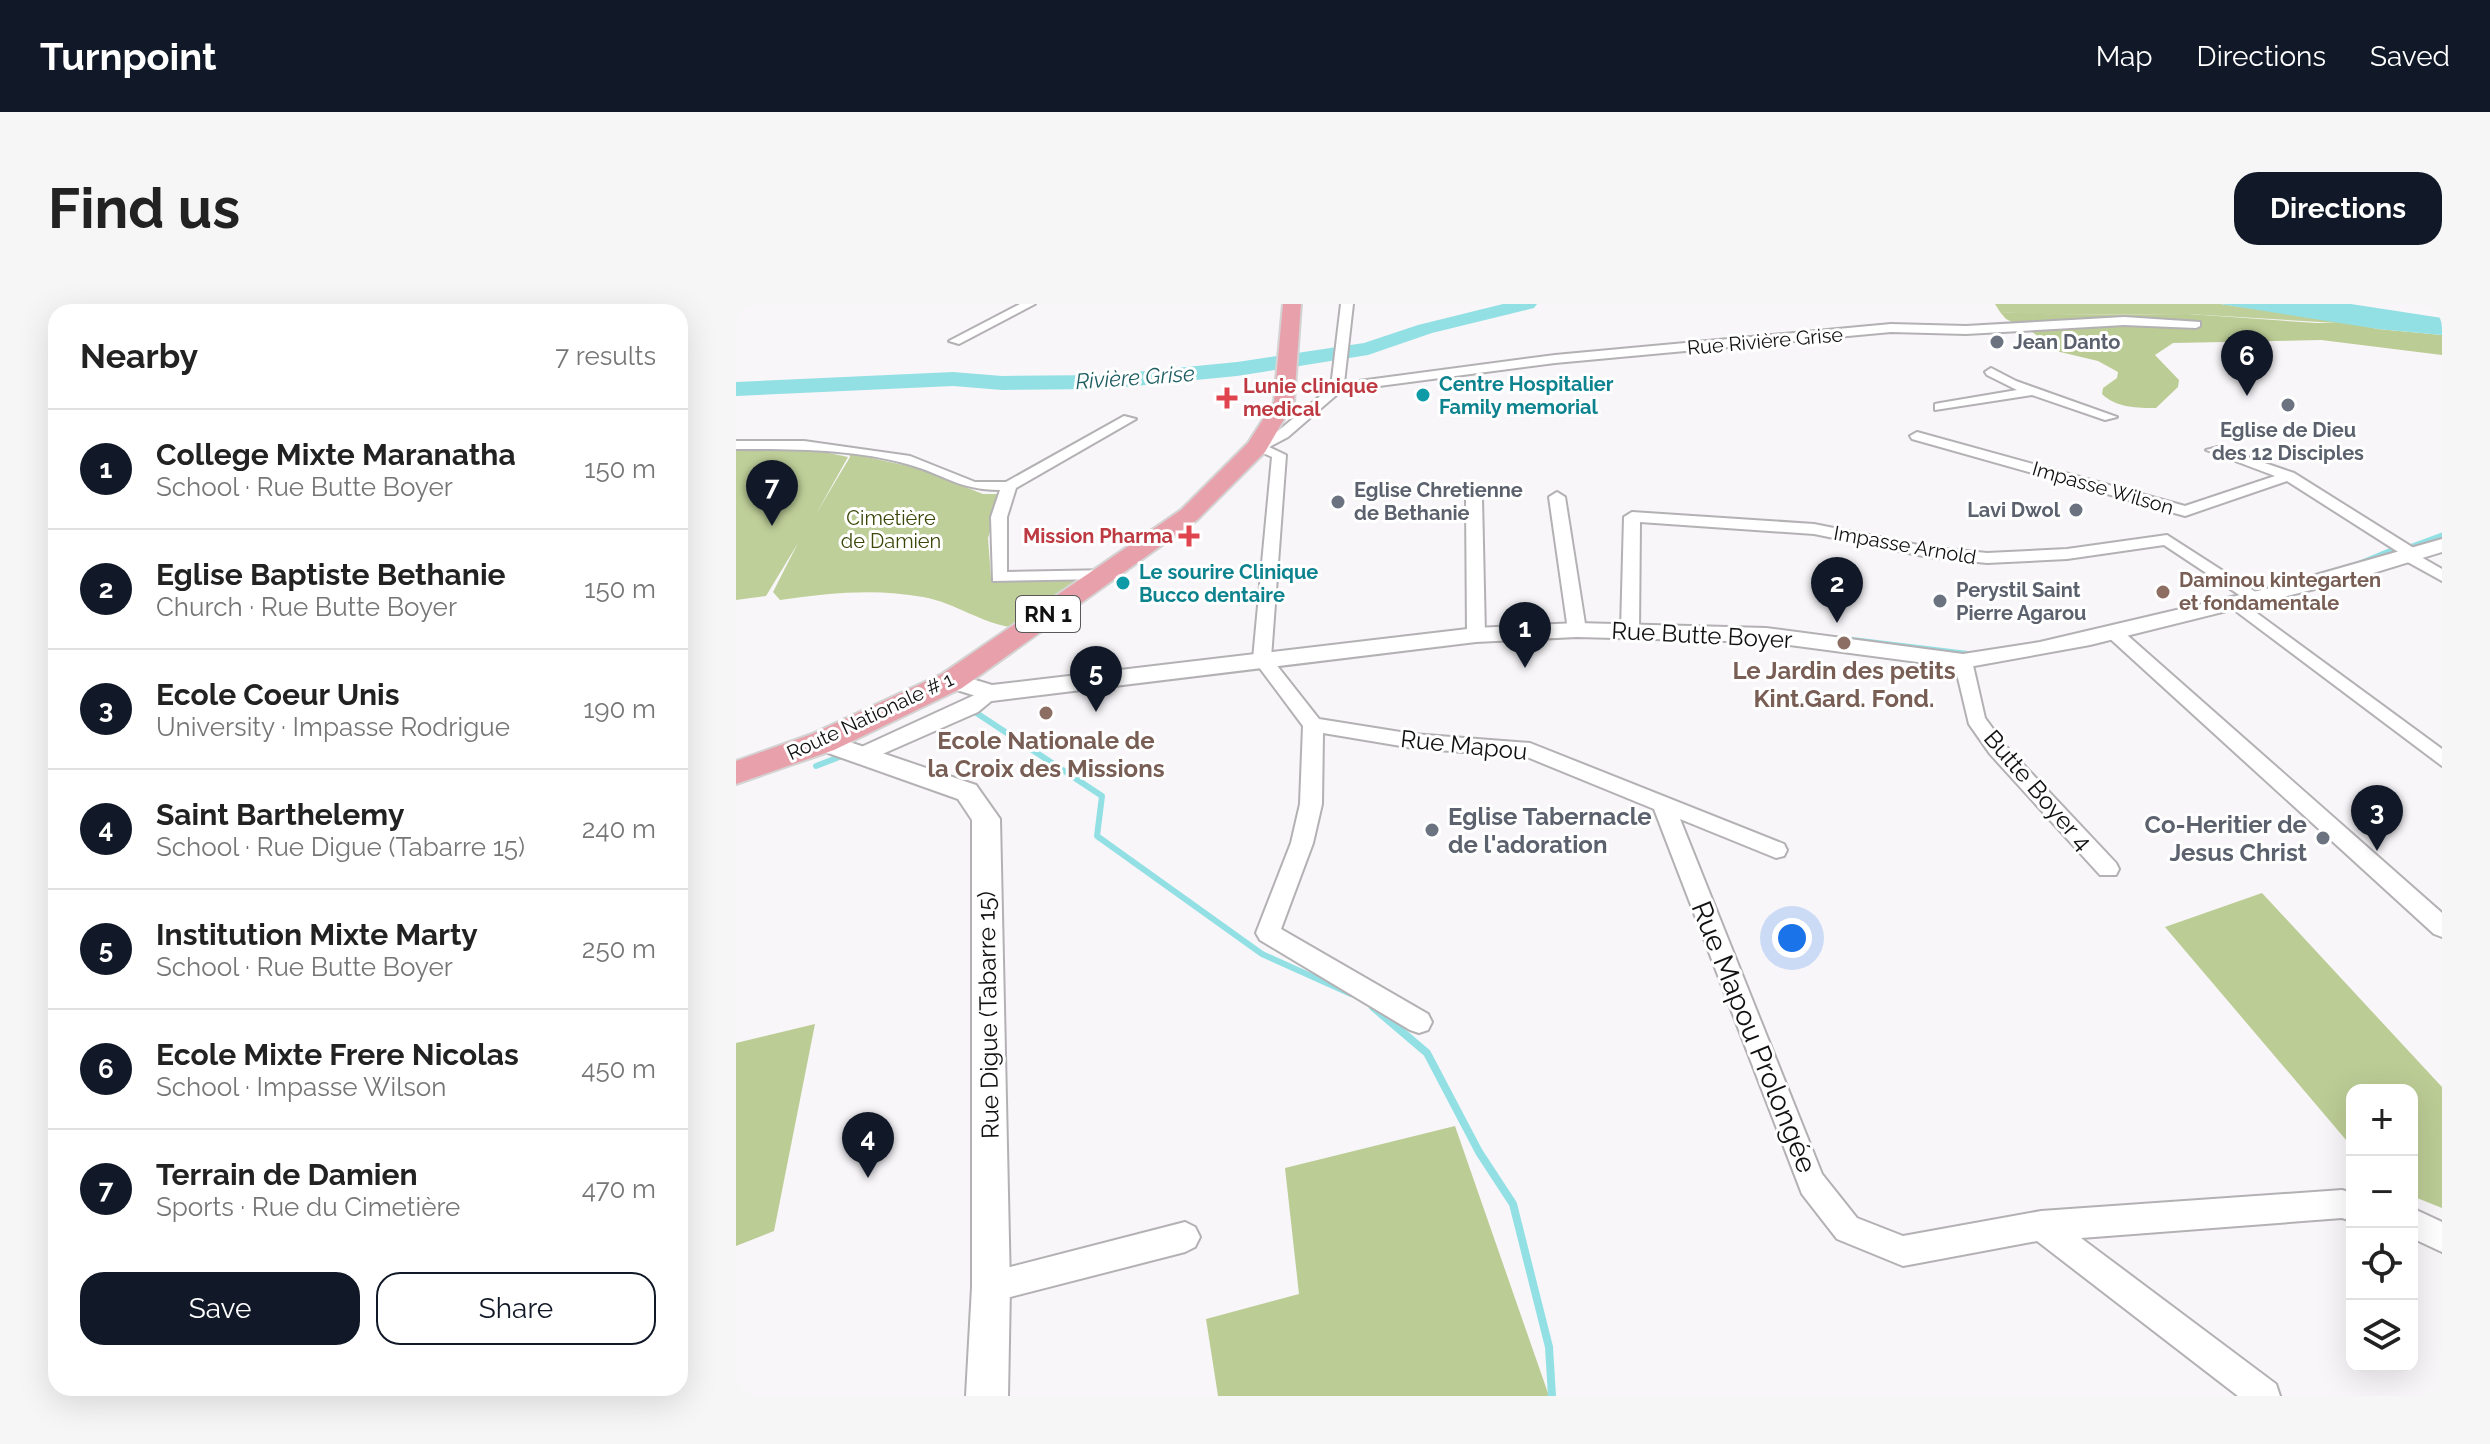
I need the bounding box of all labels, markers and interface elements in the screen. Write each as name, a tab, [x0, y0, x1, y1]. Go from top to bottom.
text: Turnpoint	[40, 34, 217, 79]
text: Map	[2096, 40, 2153, 73]
text: Directions	[2197, 40, 2326, 73]
text: Saved	[2370, 40, 2450, 73]
button: Directions	[2234, 172, 2442, 245]
text: Find us	[48, 175, 240, 241]
street label: Rue Rivière Grise	[1686, 322, 1844, 360]
place label: Jean Danto	[2013, 330, 2120, 354]
pin: 6	[2221, 330, 2273, 396]
marker: Jean Danto	[1988, 333, 2006, 351]
text: Nearby	[80, 336, 198, 376]
text: 7 results	[555, 341, 656, 371]
water label: Rivière Grise	[1074, 360, 1196, 394]
place label: Centre Hospitalier Family memorial	[1439, 372, 1614, 419]
place label: Lunie clinique medical	[1243, 374, 1378, 421]
marker: Centre Hospitalier Family memorial	[1414, 386, 1432, 404]
marker: Lunie clinique medical	[1218, 389, 1236, 407]
marker: Eglise de Dieu des 12 Disciples	[2279, 396, 2297, 414]
place label: Eglise de Dieu des 12 Disciples	[2212, 418, 2364, 465]
text: College Mixte Maranatha	[156, 437, 516, 472]
text: 1	[100, 454, 112, 484]
text: 150 m	[584, 454, 656, 484]
street label: Impasse Wilson	[2030, 456, 2176, 520]
pin: 7	[746, 460, 798, 526]
text: School · Rue Butte Boyer	[156, 472, 453, 502]
place label: Eglise Chretienne de Bethanie	[1354, 478, 1523, 525]
marker: Eglise Chretienne de Bethanie	[1329, 493, 1347, 511]
place label: Lavi Dwol	[1967, 498, 2061, 522]
marker: Lavi Dwol	[2067, 501, 2085, 519]
park label: Cimetière de Damien	[841, 506, 941, 553]
street label: Impasse Arnold	[1832, 521, 1978, 569]
place label: Mission Pharma	[1023, 524, 1173, 548]
marker: Mission Pharma	[1180, 527, 1198, 545]
text: Eglise Baptiste Bethanie	[156, 557, 506, 592]
pin: 2	[1811, 557, 1863, 623]
place label: Le sourire Clinique Bucco dentaire	[1139, 560, 1318, 607]
place label: Daminou kintegarten et fondamentale	[2179, 568, 2381, 615]
text: 2	[99, 574, 113, 604]
text: 150 m	[584, 574, 656, 604]
marker: Le sourire Clinique Bucco dentaire	[1114, 574, 1132, 592]
place label: Perystil Saint Pierre Agarou	[1956, 578, 2086, 625]
marker: Daminou kintegarten et fondamentale	[2154, 583, 2172, 601]
text: Church · Rue Butte Boyer	[156, 592, 457, 622]
marker: Perystil Saint Pierre Agarou	[1931, 592, 1949, 610]
road number: RN 1	[1016, 596, 1080, 632]
pin: 1	[1499, 602, 1551, 668]
street label: Rue Butte Boyer	[1611, 616, 1794, 654]
marker: Le Jardin des petits Kint.Gard. Fond.	[1835, 634, 1853, 652]
pin: 5	[1070, 646, 1122, 712]
place label: Le Jardin des petits Kint.Gard. Fond.	[1732, 656, 1956, 713]
street label: Route Nationale # 1	[783, 667, 958, 765]
text: Ecole Coeur Unis	[156, 677, 400, 712]
text: 3	[99, 694, 113, 724]
text: 190 m	[583, 694, 656, 724]
marker: Ecole Nationale de la Croix des Missions	[1037, 704, 1055, 722]
text: University · Impasse Rodrigue	[156, 712, 510, 742]
street label: Rue Mapou	[1399, 724, 1529, 766]
street label: Butte Boyer 4	[1978, 724, 2098, 856]
place label: Ecole Nationale de la Croix des Missions	[928, 726, 1165, 783]
pin: 3	[2351, 785, 2403, 851]
text: Saint Barthelemy	[156, 797, 404, 832]
place label: Eglise Tabernacle de l'adoration	[1448, 802, 1652, 859]
place label: Co-Heritier de Jesus Christ	[2144, 810, 2307, 867]
text: 4	[99, 814, 113, 844]
text: 240 m	[582, 814, 656, 844]
marker: Eglise Tabernacle de l'adoration	[1423, 821, 1441, 839]
marker: Co-Heritier de Jesus Christ	[2314, 829, 2332, 847]
text: School · Rue Digue (Tabarre 15)	[156, 832, 525, 862]
street label: Rue Digue (Tabarre 15)	[971, 891, 1005, 1139]
street label: Rue Mapou Prolongée	[1684, 896, 1824, 1178]
text: Institution Mixte Marty	[156, 917, 478, 952]
your location	[1772, 918, 1812, 958]
text: 5	[99, 934, 113, 964]
text: 250 m	[582, 934, 656, 964]
text: School · Rue Butte Boyer	[156, 952, 453, 982]
text: Ecole Mixte Frere Nicolas	[156, 1037, 519, 1072]
text: 6	[98, 1054, 114, 1084]
text: 450 m	[581, 1054, 656, 1084]
text: School · Impasse Wilson	[156, 1072, 446, 1102]
map controls	[2346, 1084, 2418, 1372]
button: +	[2346, 1084, 2418, 1156]
pin: 4	[842, 1112, 894, 1178]
button: −	[2346, 1156, 2418, 1228]
text: Terrain de Damien	[156, 1157, 418, 1192]
text: 7	[99, 1174, 113, 1204]
text: 470 m	[582, 1174, 656, 1204]
text: Sports · Rue du Cimetière	[156, 1192, 460, 1222]
button: locate	[2346, 1228, 2418, 1300]
button: Save	[80, 1272, 360, 1345]
button: Share	[376, 1272, 656, 1345]
button: layers	[2346, 1300, 2418, 1372]

